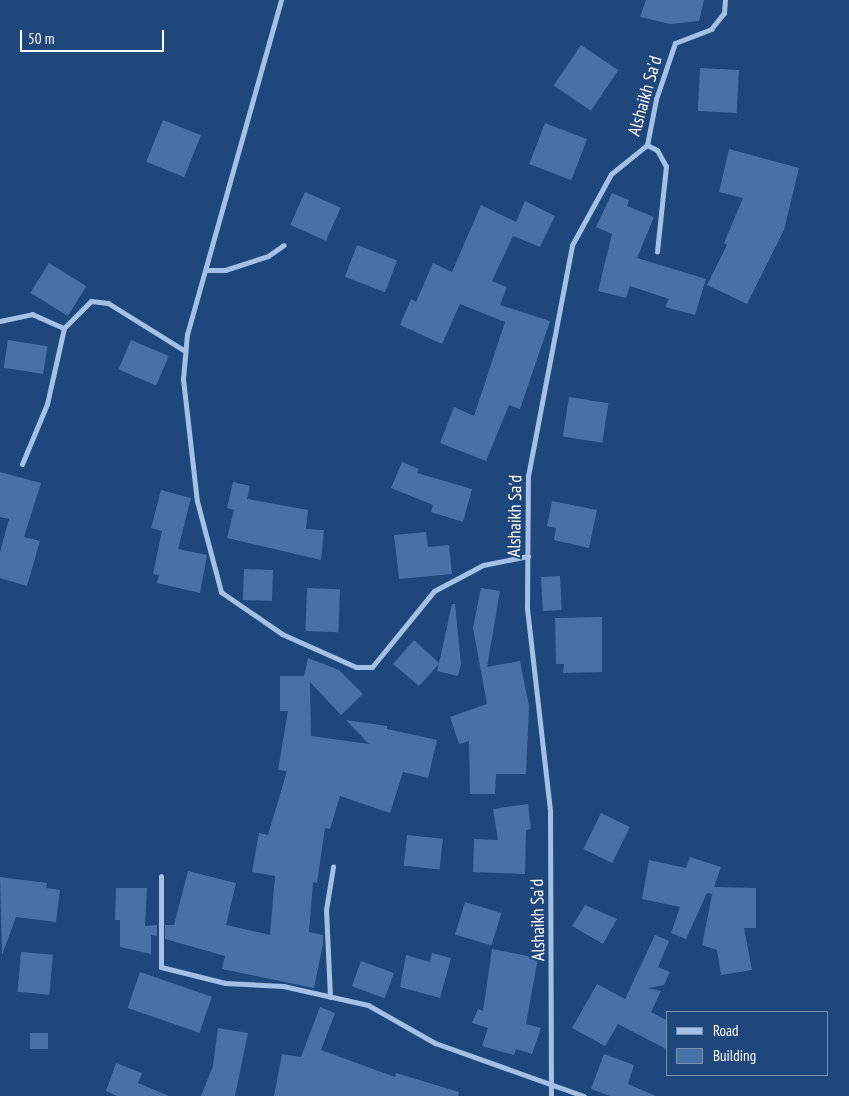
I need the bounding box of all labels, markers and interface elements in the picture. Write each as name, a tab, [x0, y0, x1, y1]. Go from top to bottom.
scale bar	[22, 20, 166, 52]
text: 50 m	[28, 29, 54, 48]
street label: Alshaikh Sa'd	[623, 53, 667, 139]
street label: Alshaikh Sa'd	[503, 475, 527, 557]
street label: Alshaikh Sa'd	[526, 879, 550, 961]
legend	[666, 1011, 829, 1076]
text: Road	[713, 1021, 739, 1040]
text: Building	[713, 1046, 756, 1065]

